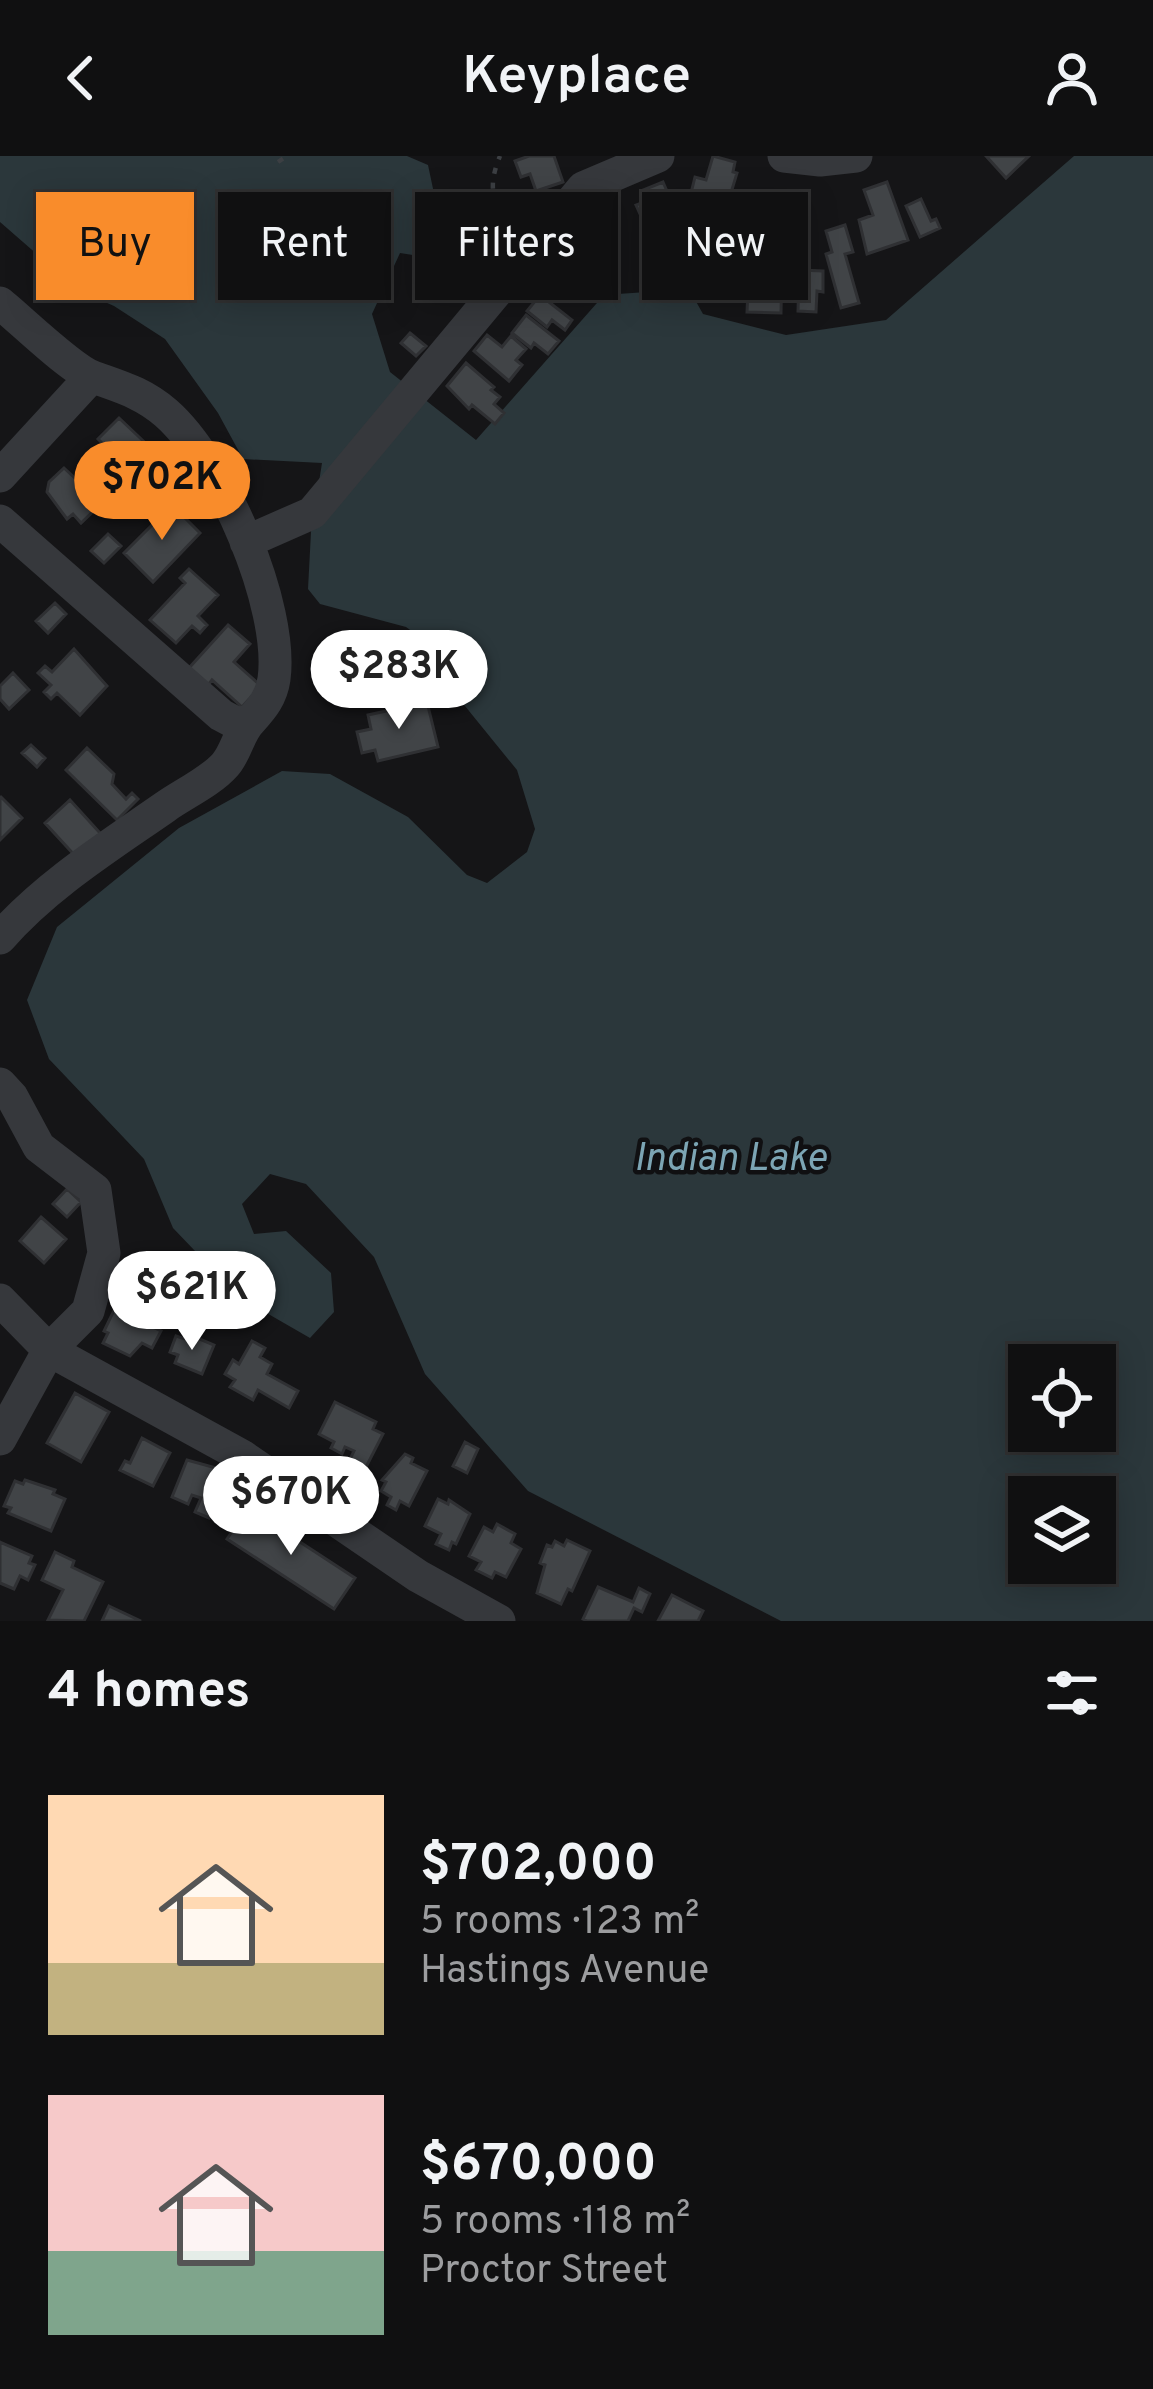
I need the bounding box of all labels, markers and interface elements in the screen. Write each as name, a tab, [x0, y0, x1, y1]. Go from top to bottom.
text: Keyplace	[462, 44, 691, 113]
icon: back	[48, 45, 114, 111]
icon: person	[1039, 45, 1105, 111]
chip: Buy	[36, 192, 194, 300]
chip: Rent	[218, 192, 391, 300]
chip: Filters	[415, 192, 618, 300]
chip: New	[642, 192, 808, 300]
pin: $702K	[78, 441, 246, 543]
text: $702K	[101, 455, 223, 504]
pin: $283K	[315, 630, 483, 732]
text: $283K	[338, 644, 460, 693]
water label: Indian Lake	[634, 1136, 827, 1185]
pin: $621K	[108, 1251, 276, 1353]
text: $621K	[135, 1265, 249, 1314]
map controls	[1008, 1344, 1116, 1584]
button: locate	[1008, 1344, 1116, 1452]
pin: $670K	[207, 1456, 375, 1558]
text: $670K	[230, 1470, 352, 1519]
button: layers	[1008, 1476, 1116, 1584]
icon: filters	[1039, 1660, 1105, 1726]
text: 4 homes	[48, 1661, 250, 1726]
text: $702,000	[420, 1834, 657, 1899]
icon: home	[144, 1843, 288, 1987]
text: 5 rooms · 123 m²	[420, 1899, 699, 1948]
text: Hastings Avenue	[420, 1948, 709, 1997]
text: $670,000	[420, 2134, 657, 2199]
icon: home	[144, 2143, 288, 2287]
text: 5 rooms · 118 m²	[420, 2199, 690, 2248]
text: Proctor Street	[420, 2248, 668, 2297]

